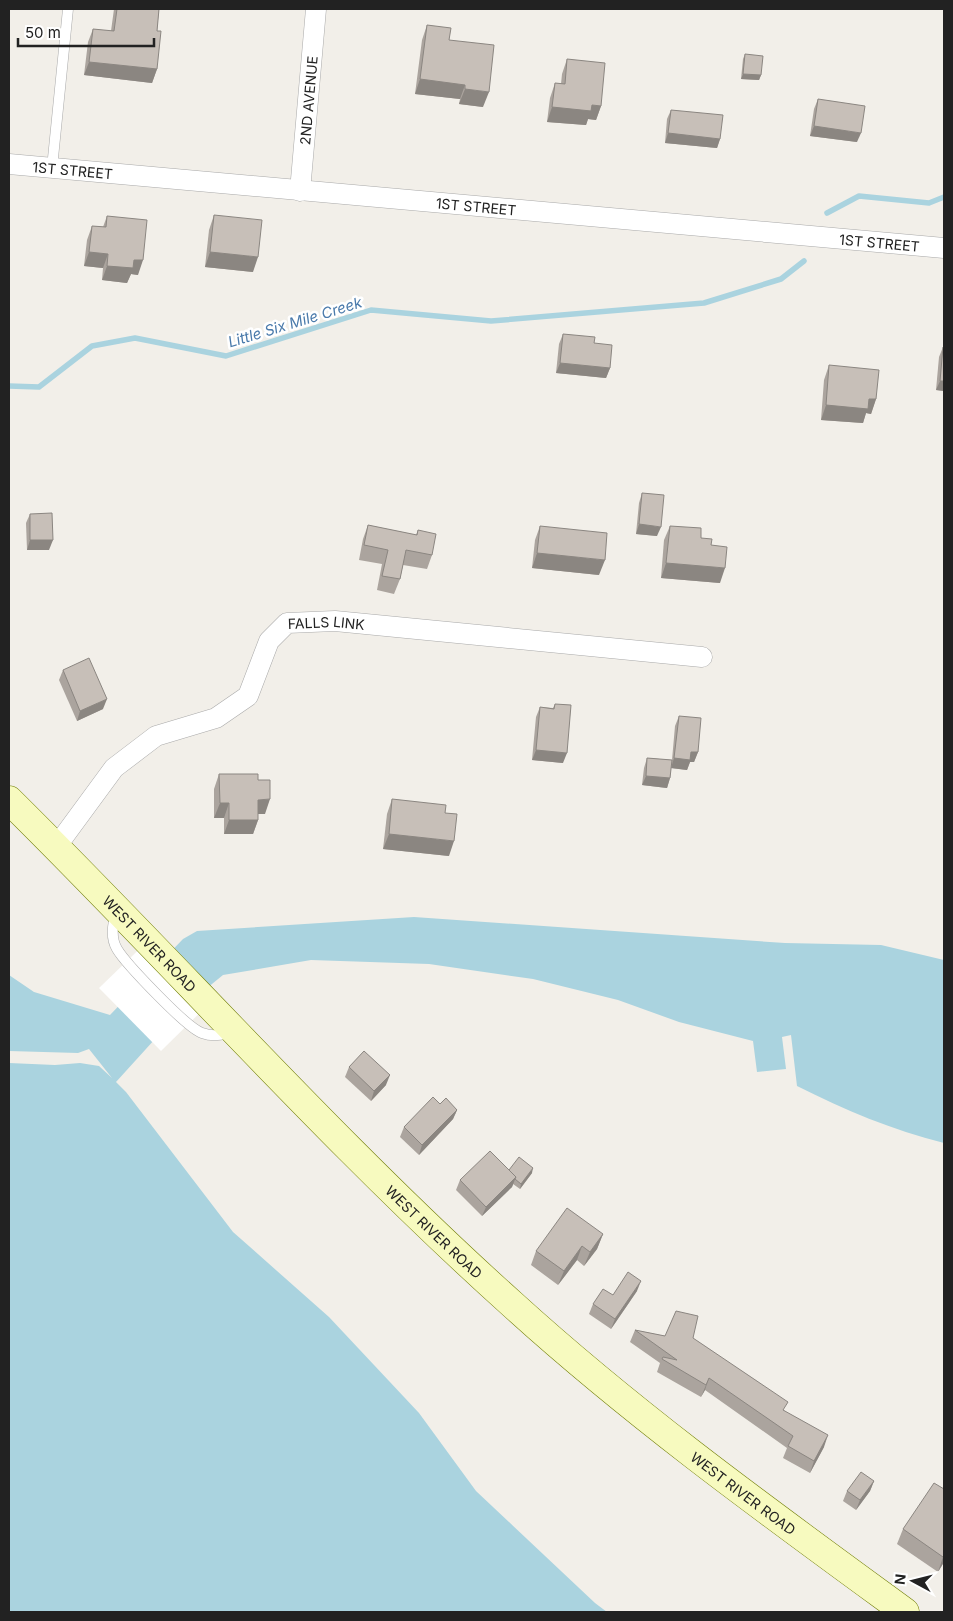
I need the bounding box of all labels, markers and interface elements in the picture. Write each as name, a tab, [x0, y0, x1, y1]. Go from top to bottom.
scale bar	[18, 15, 154, 47]
text: 50 m	[25, 23, 61, 42]
street label: 2ND AVENUE	[296, 55, 320, 146]
street label: 1ST STREET	[32, 158, 114, 182]
street label: 1ST STREET	[435, 194, 517, 218]
street label: 1ST STREET	[839, 230, 920, 254]
water label: Little Six Mile Creek	[226, 292, 365, 351]
street label: FALLS LINK	[287, 612, 366, 632]
street label: WEST RIVER ROAD	[100, 892, 200, 995]
street label: WEST RIVER ROAD	[383, 1182, 486, 1282]
street label: WEST RIVER ROAD	[688, 1448, 799, 1538]
north arrow	[888, 1556, 938, 1606]
text: N	[891, 1573, 909, 1586]

